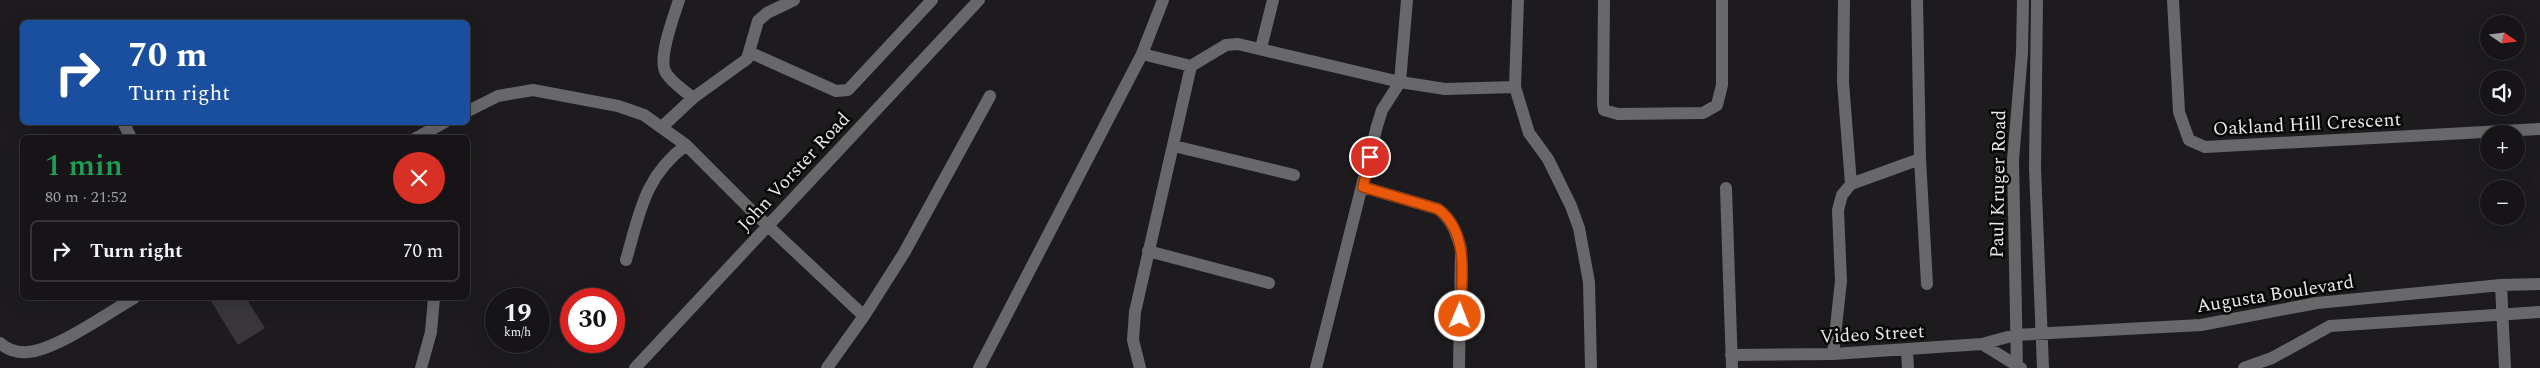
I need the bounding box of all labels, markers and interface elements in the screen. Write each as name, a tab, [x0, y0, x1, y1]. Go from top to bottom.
north arrow	[2480, 15, 2525, 60]
map controls	[2480, 15, 2525, 225]
text: 70 m	[128, 29, 208, 82]
icon: right	[45, 40, 110, 105]
button: sound	[2480, 70, 2525, 115]
text: Turn right	[128, 77, 230, 110]
street label: Oakland Hill Crescent	[2212, 105, 2402, 144]
street label: John Vorster Road	[731, 106, 857, 238]
street label: Paul Kruger Road	[1983, 110, 2014, 258]
button: +	[2480, 125, 2525, 170]
pin	[1349, 136, 1391, 178]
text: 1 min	[45, 143, 123, 189]
icon: arrive	[1356, 143, 1384, 171]
button: close	[393, 152, 445, 204]
button: −	[2480, 180, 2525, 225]
text: 80 m · 21:52	[45, 185, 127, 209]
icon: right	[47, 237, 75, 265]
text: Turn right	[90, 237, 183, 266]
text: 70 m	[403, 237, 443, 266]
street label: Augusta Boulevard	[2194, 268, 2356, 321]
speed limit sign: 30	[560, 288, 625, 353]
position arrow	[1433, 289, 1485, 341]
text: 19	[503, 295, 532, 333]
street label: Video Street	[1819, 317, 1925, 352]
text: km/h	[504, 323, 531, 342]

